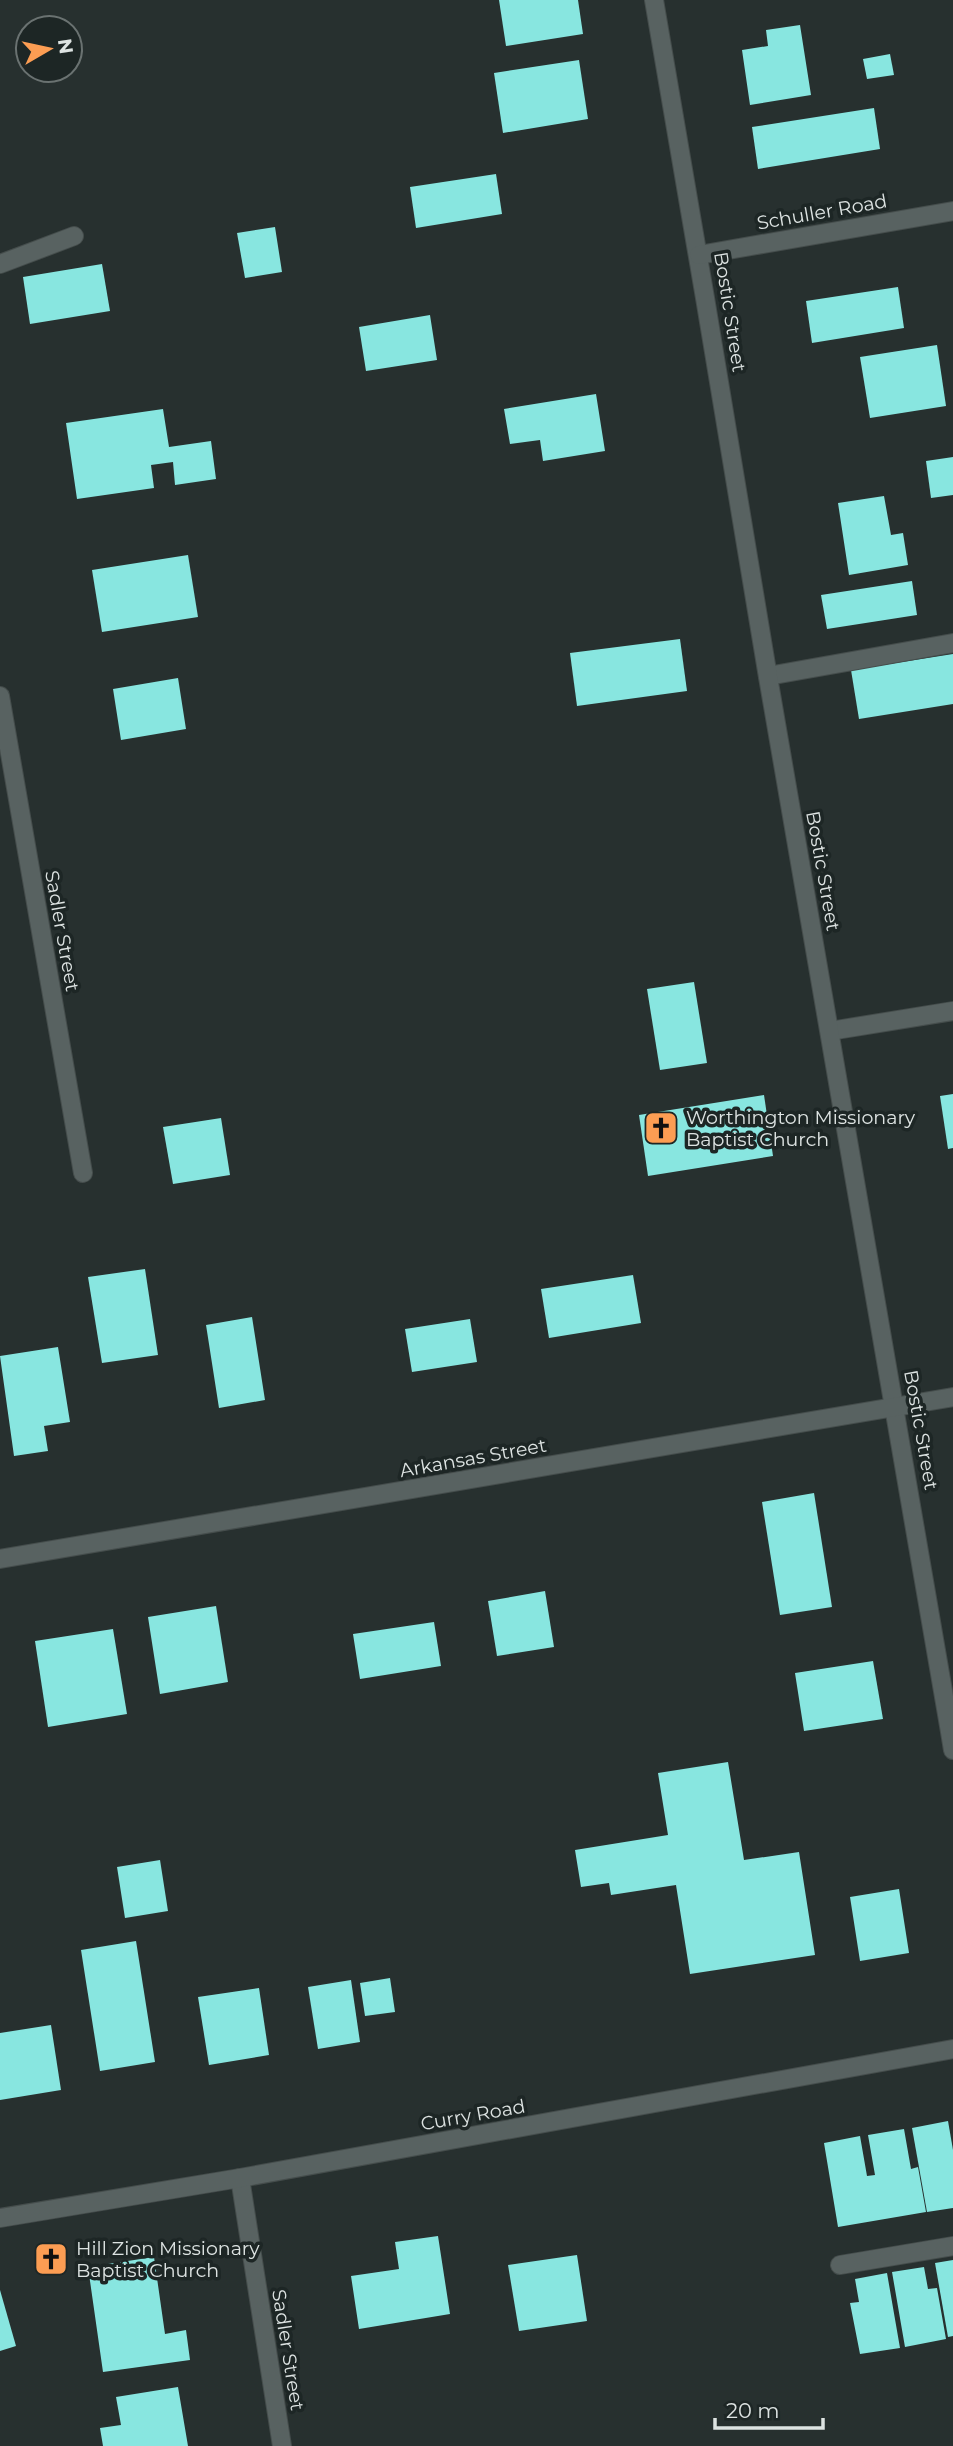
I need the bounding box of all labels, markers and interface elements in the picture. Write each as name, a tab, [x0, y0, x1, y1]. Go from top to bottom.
north arrow	[14, 14, 84, 84]
text: N	[53, 37, 78, 56]
street label: Schuller Road	[755, 189, 889, 235]
street label: Bostic Street	[709, 250, 751, 374]
street label: Bostic Street	[801, 809, 845, 933]
street label: Sadler Street	[40, 869, 84, 994]
place label: Worthington Missionary Baptist Church	[686, 1106, 916, 1151]
church icon: Worthington Missionary Baptist Church	[642, 1109, 680, 1147]
street label: Bostic Street	[899, 1368, 943, 1492]
street label: Arkansas Street	[398, 1434, 548, 1482]
street label: Curry Road	[419, 2094, 527, 2136]
place label: Hill Zion Missionary Baptist Church	[76, 2237, 260, 2282]
church icon: Hill Zion Missionary Baptist Church	[32, 2240, 70, 2278]
street label: Sadler Street	[267, 2288, 309, 2413]
scale bar	[715, 2386, 824, 2430]
text: 20 m	[726, 2398, 780, 2423]

